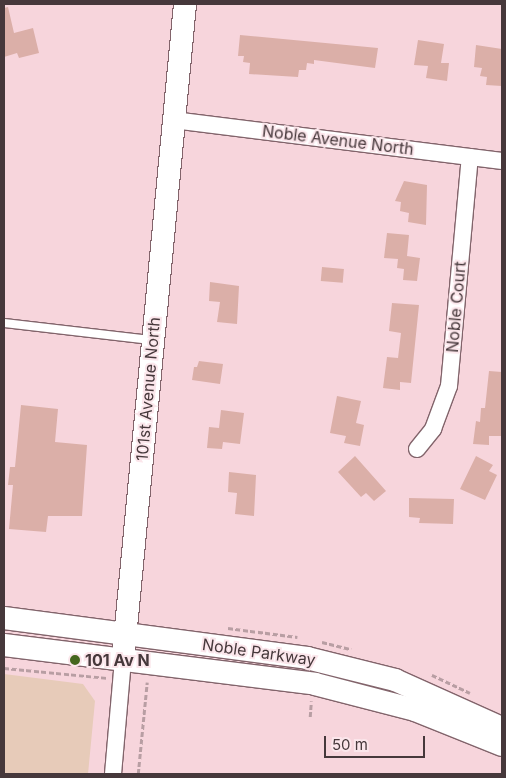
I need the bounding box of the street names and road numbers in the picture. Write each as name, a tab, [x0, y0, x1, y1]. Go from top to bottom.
street label: Noble Avenue North	[261, 121, 415, 159]
street label: Noble Court	[442, 261, 470, 353]
street label: 101st Avenue North	[132, 316, 164, 462]
street label: Noble Parkway	[201, 635, 317, 669]

